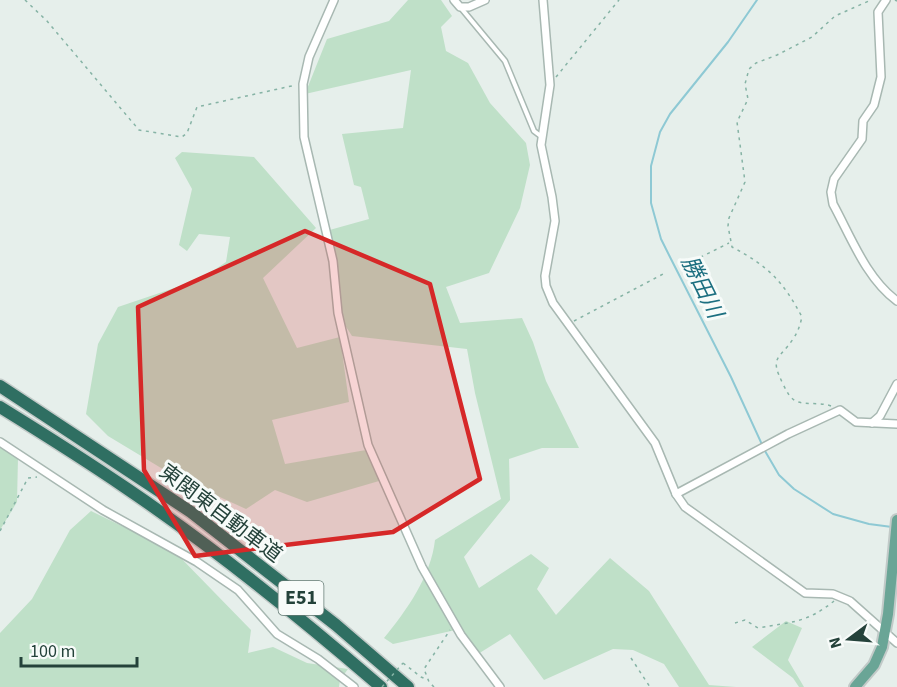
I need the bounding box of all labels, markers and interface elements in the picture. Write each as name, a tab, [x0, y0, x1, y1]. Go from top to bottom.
water label: 勝田川	[673, 250, 732, 325]
street label: 東関東自動車道	[153, 457, 289, 569]
road number: E51	[278, 581, 324, 615]
north arrow	[819, 609, 879, 669]
scale bar	[21, 630, 136, 668]
text: N	[824, 635, 848, 651]
text: 100 m	[30, 639, 75, 664]

